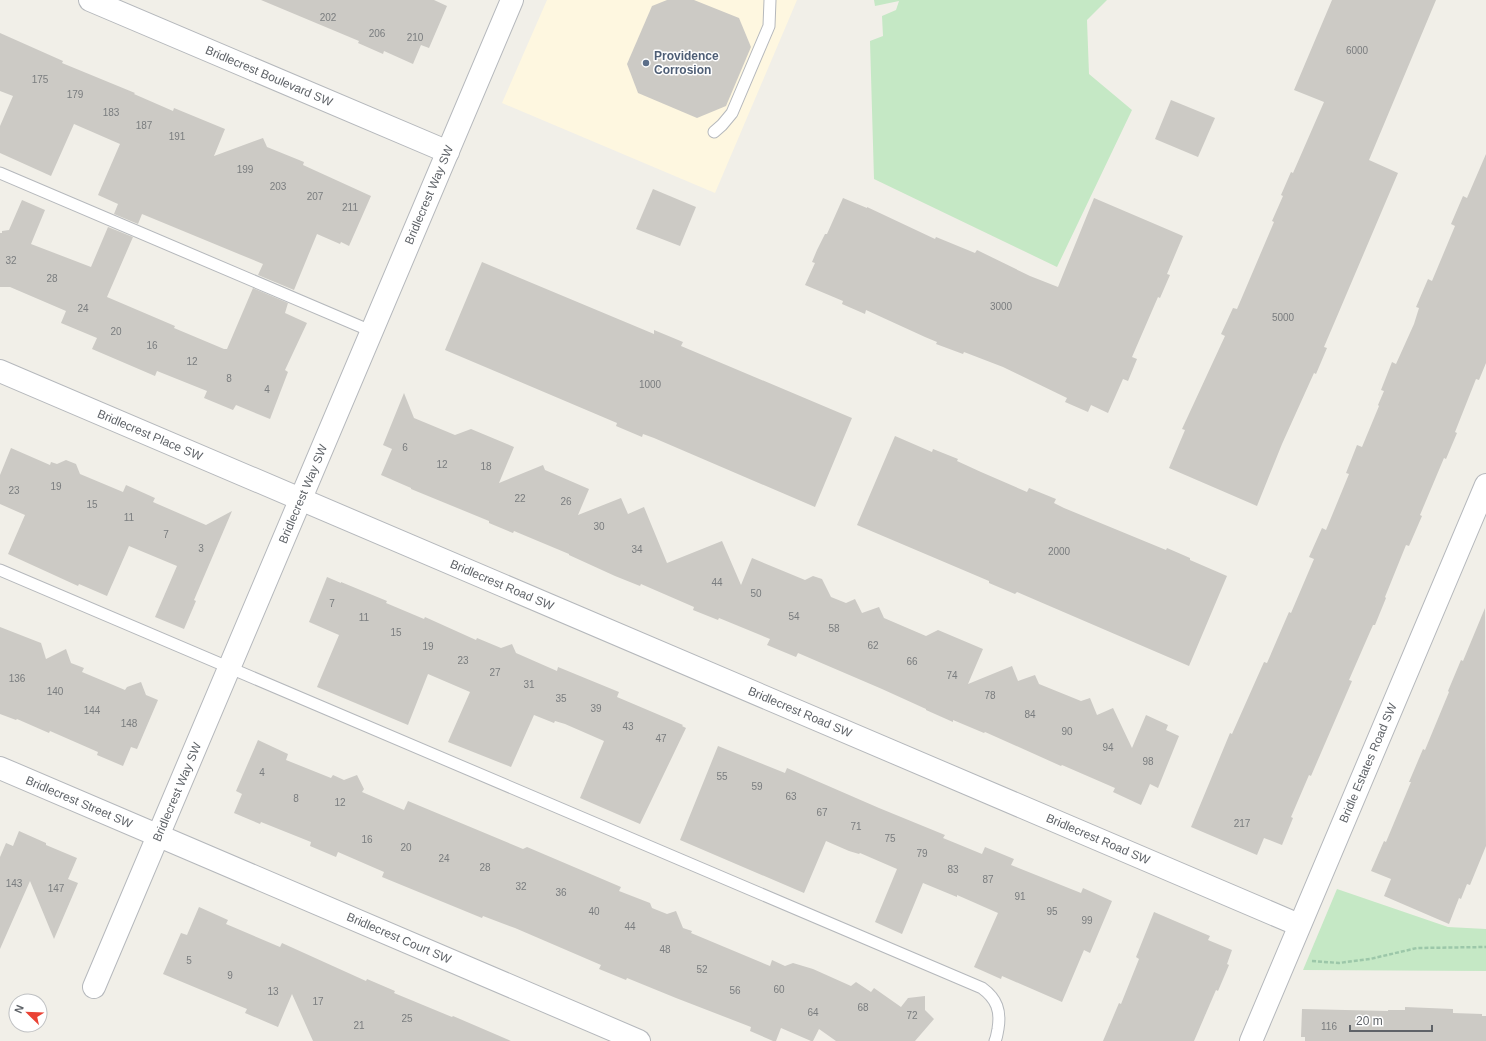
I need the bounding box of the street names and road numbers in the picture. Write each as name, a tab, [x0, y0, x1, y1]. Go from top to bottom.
street label: Bridlecrest Boulevard SW	[203, 43, 335, 109]
street label: Bridlecrest Way SW	[402, 143, 456, 247]
street label: Bridlecrest Place SW	[95, 407, 205, 464]
street label: Bridlecrest Way SW	[276, 442, 330, 546]
street label: Bridlecrest Road SW	[448, 557, 557, 613]
street label: Bridlecrest Road SW	[746, 684, 855, 740]
street label: Bridle Estates Road SW	[1336, 700, 1400, 825]
street label: Bridlecrest Way SW	[150, 740, 204, 844]
street label: Bridlecrest Street SW	[23, 773, 135, 831]
street label: Bridlecrest Road SW	[1044, 811, 1153, 867]
street label: Bridlecrest Court SW	[345, 910, 454, 967]

